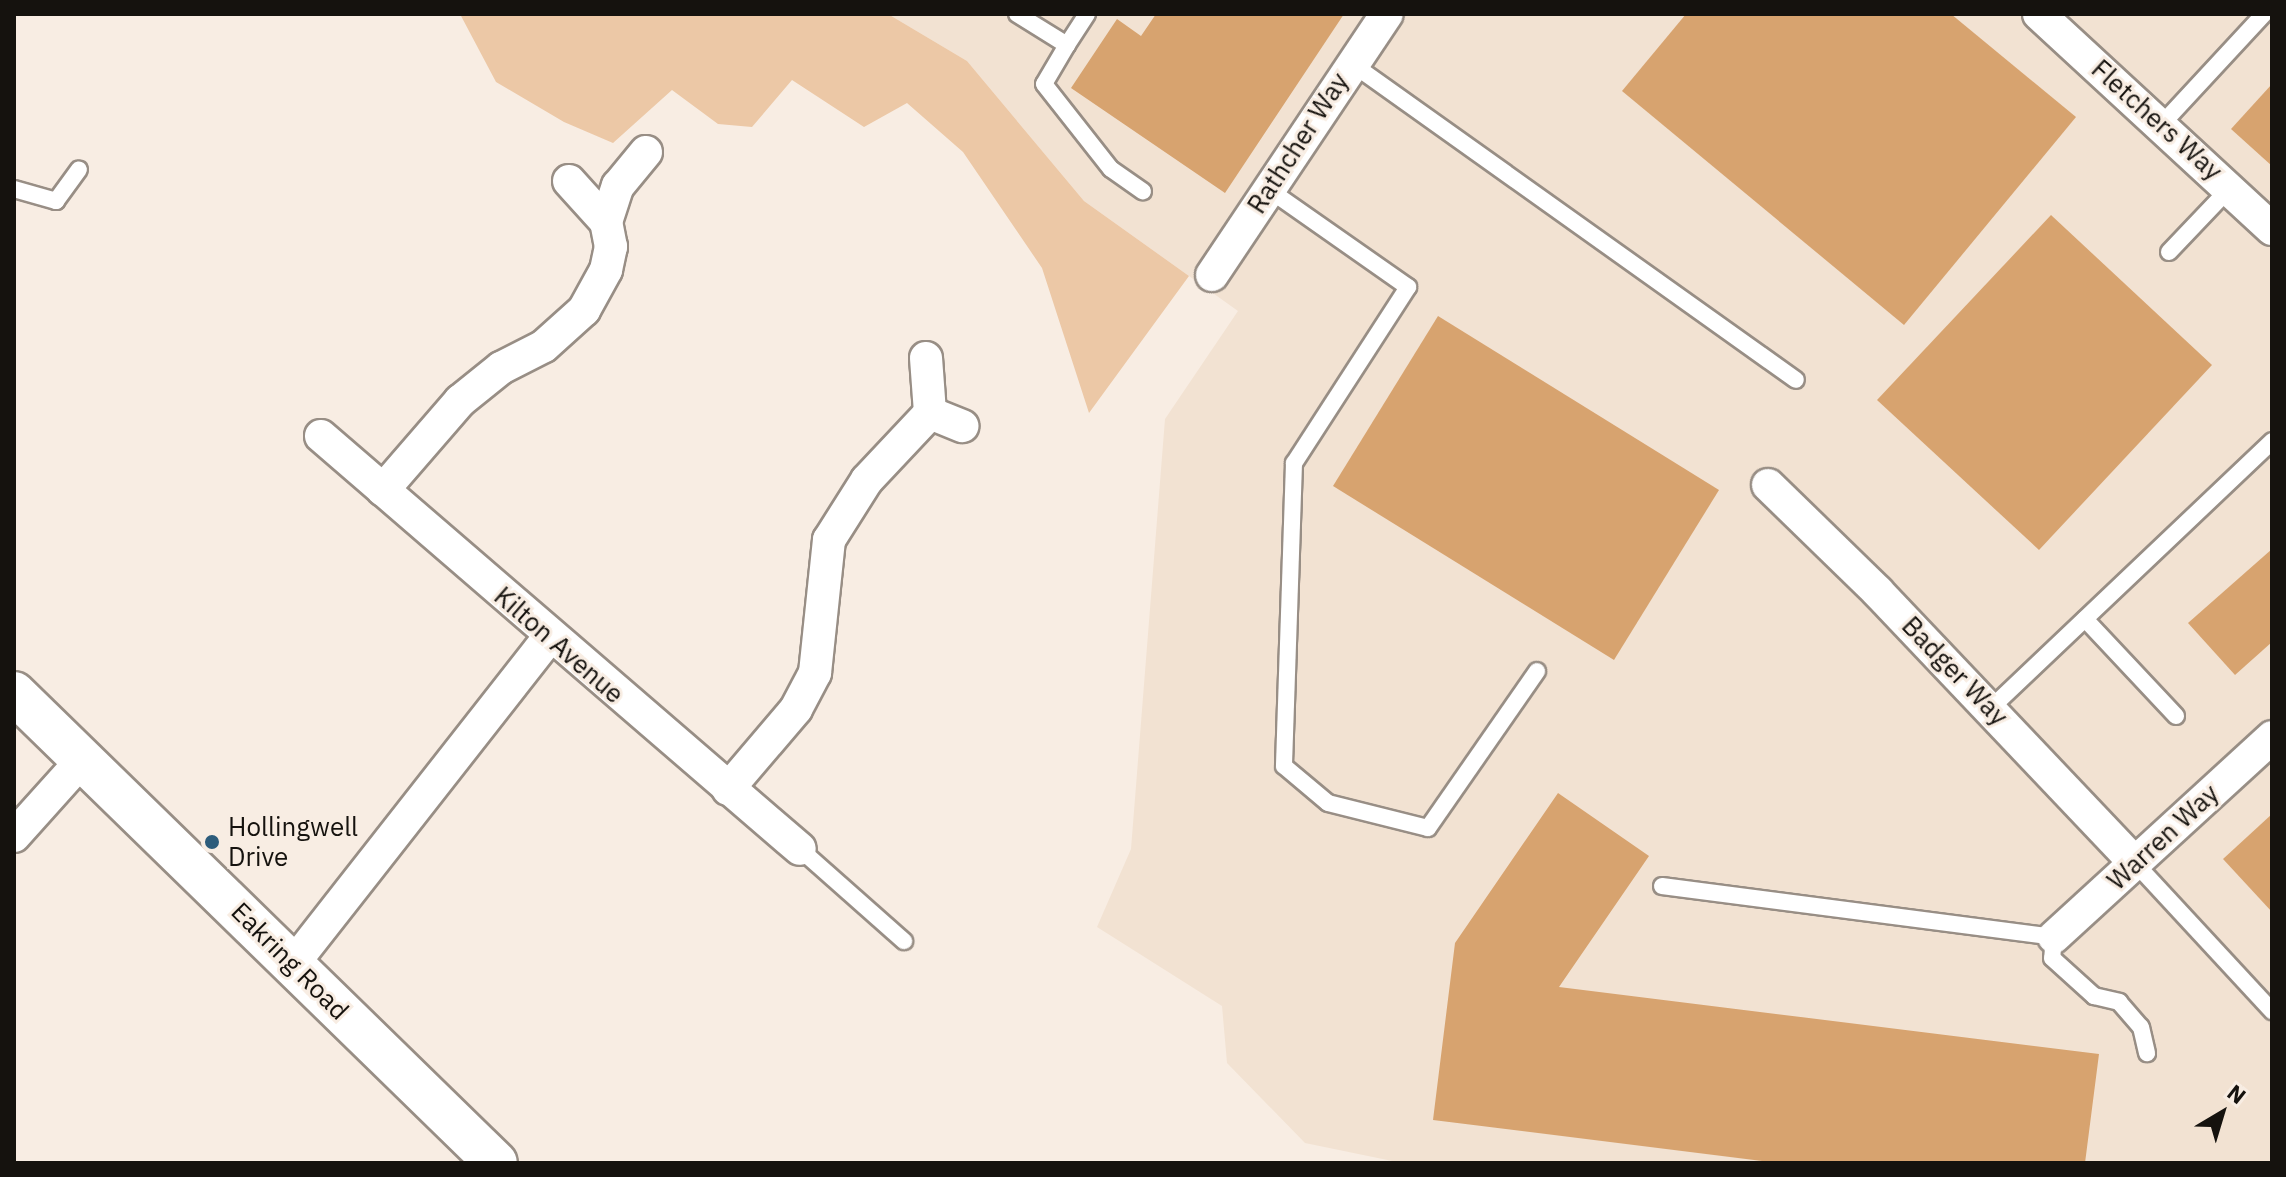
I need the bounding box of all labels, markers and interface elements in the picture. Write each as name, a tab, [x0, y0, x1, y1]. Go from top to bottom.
street label: Fletchers Way	[2085, 53, 2229, 187]
street label: Rathcher Way	[1241, 67, 1355, 219]
street label: Kilton Avenue	[488, 580, 630, 710]
street label: Badger Way	[1895, 610, 2015, 732]
street label: Warren Way	[2101, 778, 2225, 896]
place label: Hollingwell Drive	[228, 811, 358, 872]
marker: Hollingwell Drive	[203, 833, 221, 851]
street label: Eakring Road	[225, 896, 355, 1026]
north arrow	[2182, 1073, 2262, 1153]
text: N	[2222, 1077, 2252, 1110]

